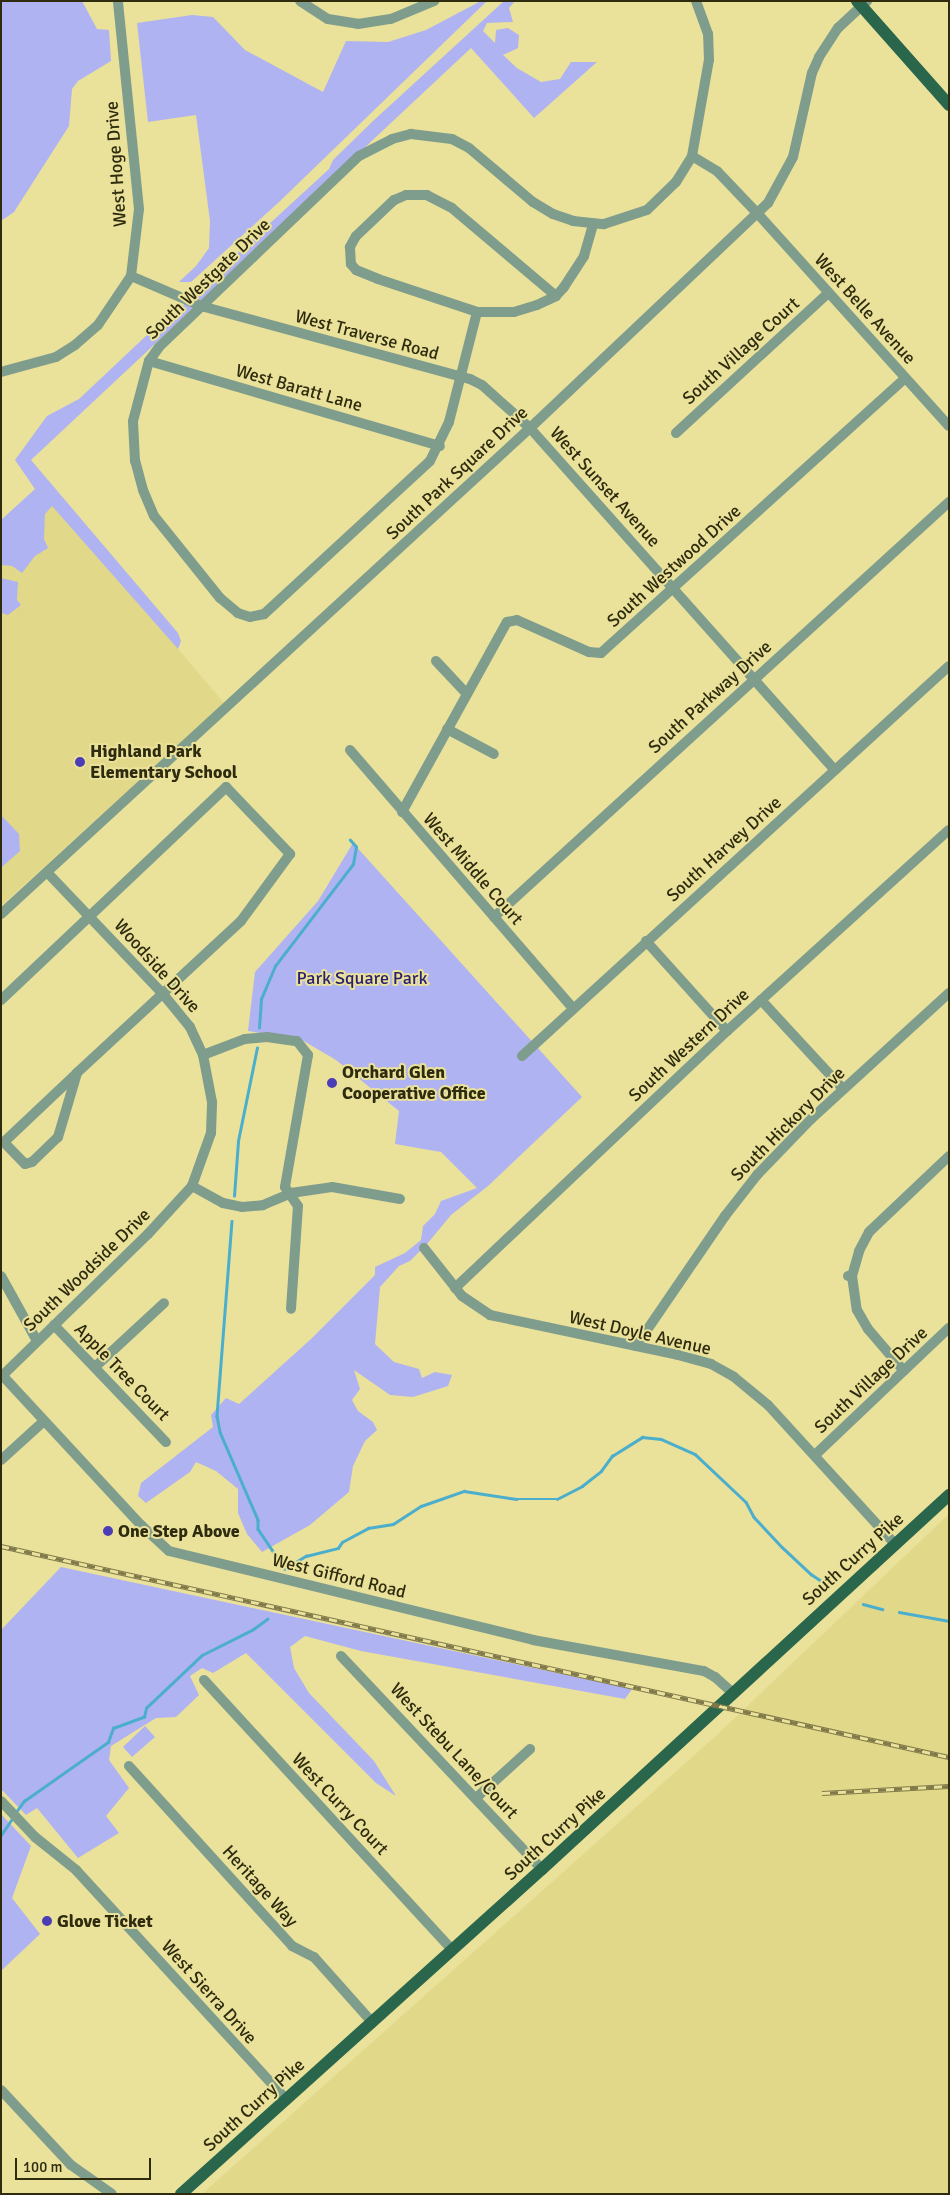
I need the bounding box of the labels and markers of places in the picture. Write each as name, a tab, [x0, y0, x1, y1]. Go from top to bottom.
place label: Highland Park Elementary School	[90, 741, 237, 784]
marker: Highland Park Elementary School	[74, 756, 86, 768]
place label: Orchard Glen Cooperative Office	[342, 1062, 486, 1104]
marker: Orchard Glen Cooperative Office	[326, 1077, 338, 1089]
place label: One Step Above	[118, 1520, 240, 1542]
marker: One Step Above	[102, 1525, 114, 1537]
place label: Glove Ticket	[57, 1910, 153, 1932]
marker: Glove Ticket	[41, 1915, 53, 1927]

